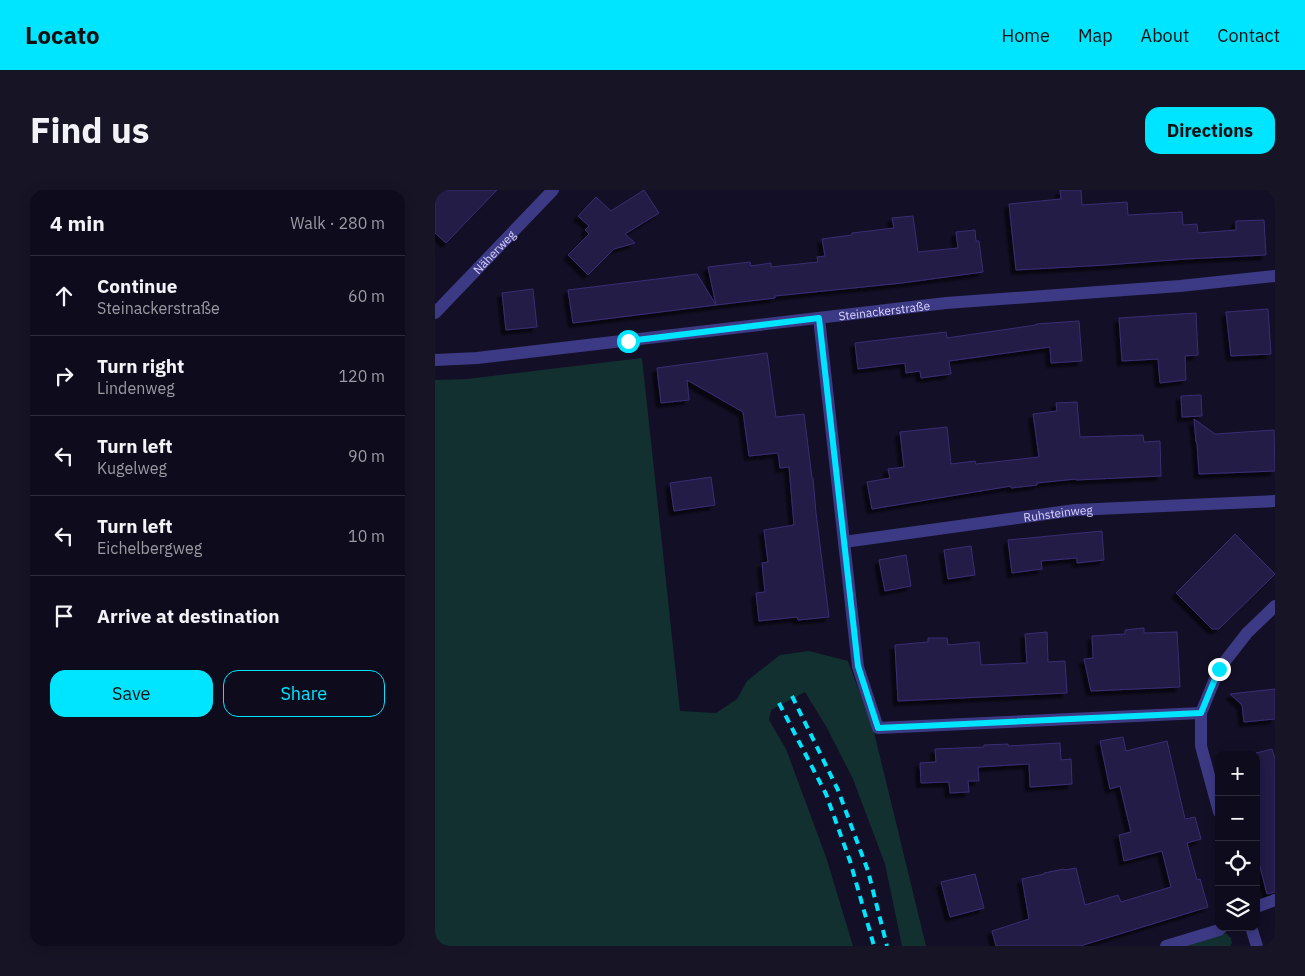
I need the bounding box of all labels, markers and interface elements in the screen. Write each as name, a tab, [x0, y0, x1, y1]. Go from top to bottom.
text: Locato	[25, 19, 100, 51]
text: Home	[1002, 24, 1050, 47]
text: Map	[1078, 24, 1113, 47]
text: About	[1141, 24, 1189, 47]
text: Contact	[1217, 24, 1280, 47]
text: Find us	[30, 107, 149, 153]
button: Directions	[1145, 107, 1275, 154]
text: 4 min	[50, 209, 105, 237]
text: Walk · 280 m	[290, 213, 385, 233]
street label: Näherweg	[469, 226, 519, 277]
text: Continue	[97, 274, 177, 298]
icon: ahead	[50, 282, 78, 310]
text: 60 m	[348, 286, 385, 306]
street label: Steinackerstraße	[837, 297, 931, 323]
text: Steinackerstraße	[97, 298, 220, 318]
route start	[617, 330, 640, 353]
text: Turn right	[97, 354, 184, 378]
icon: right	[50, 362, 78, 390]
text: 120 m	[338, 366, 385, 386]
text: Lindenweg	[97, 378, 175, 398]
text: Turn left	[97, 434, 173, 458]
icon: left	[50, 442, 78, 470]
text: 90 m	[348, 446, 385, 466]
text: Kugelweg	[97, 458, 167, 478]
street label: Ruhsteinweg	[1022, 502, 1094, 525]
text: Turn left	[97, 514, 173, 538]
icon: left	[50, 522, 78, 550]
text: 10 m	[348, 526, 385, 546]
text: Eichelbergweg	[97, 538, 202, 558]
icon: arrive	[50, 602, 78, 630]
text: Arrive at destination	[97, 604, 280, 628]
route end	[1208, 658, 1231, 681]
button: Save	[50, 670, 213, 717]
button: Share	[223, 670, 385, 717]
map controls	[1215, 751, 1260, 931]
button: +	[1215, 751, 1260, 796]
button: −	[1215, 796, 1260, 841]
button: locate	[1215, 841, 1260, 886]
button: layers	[1215, 886, 1260, 931]

